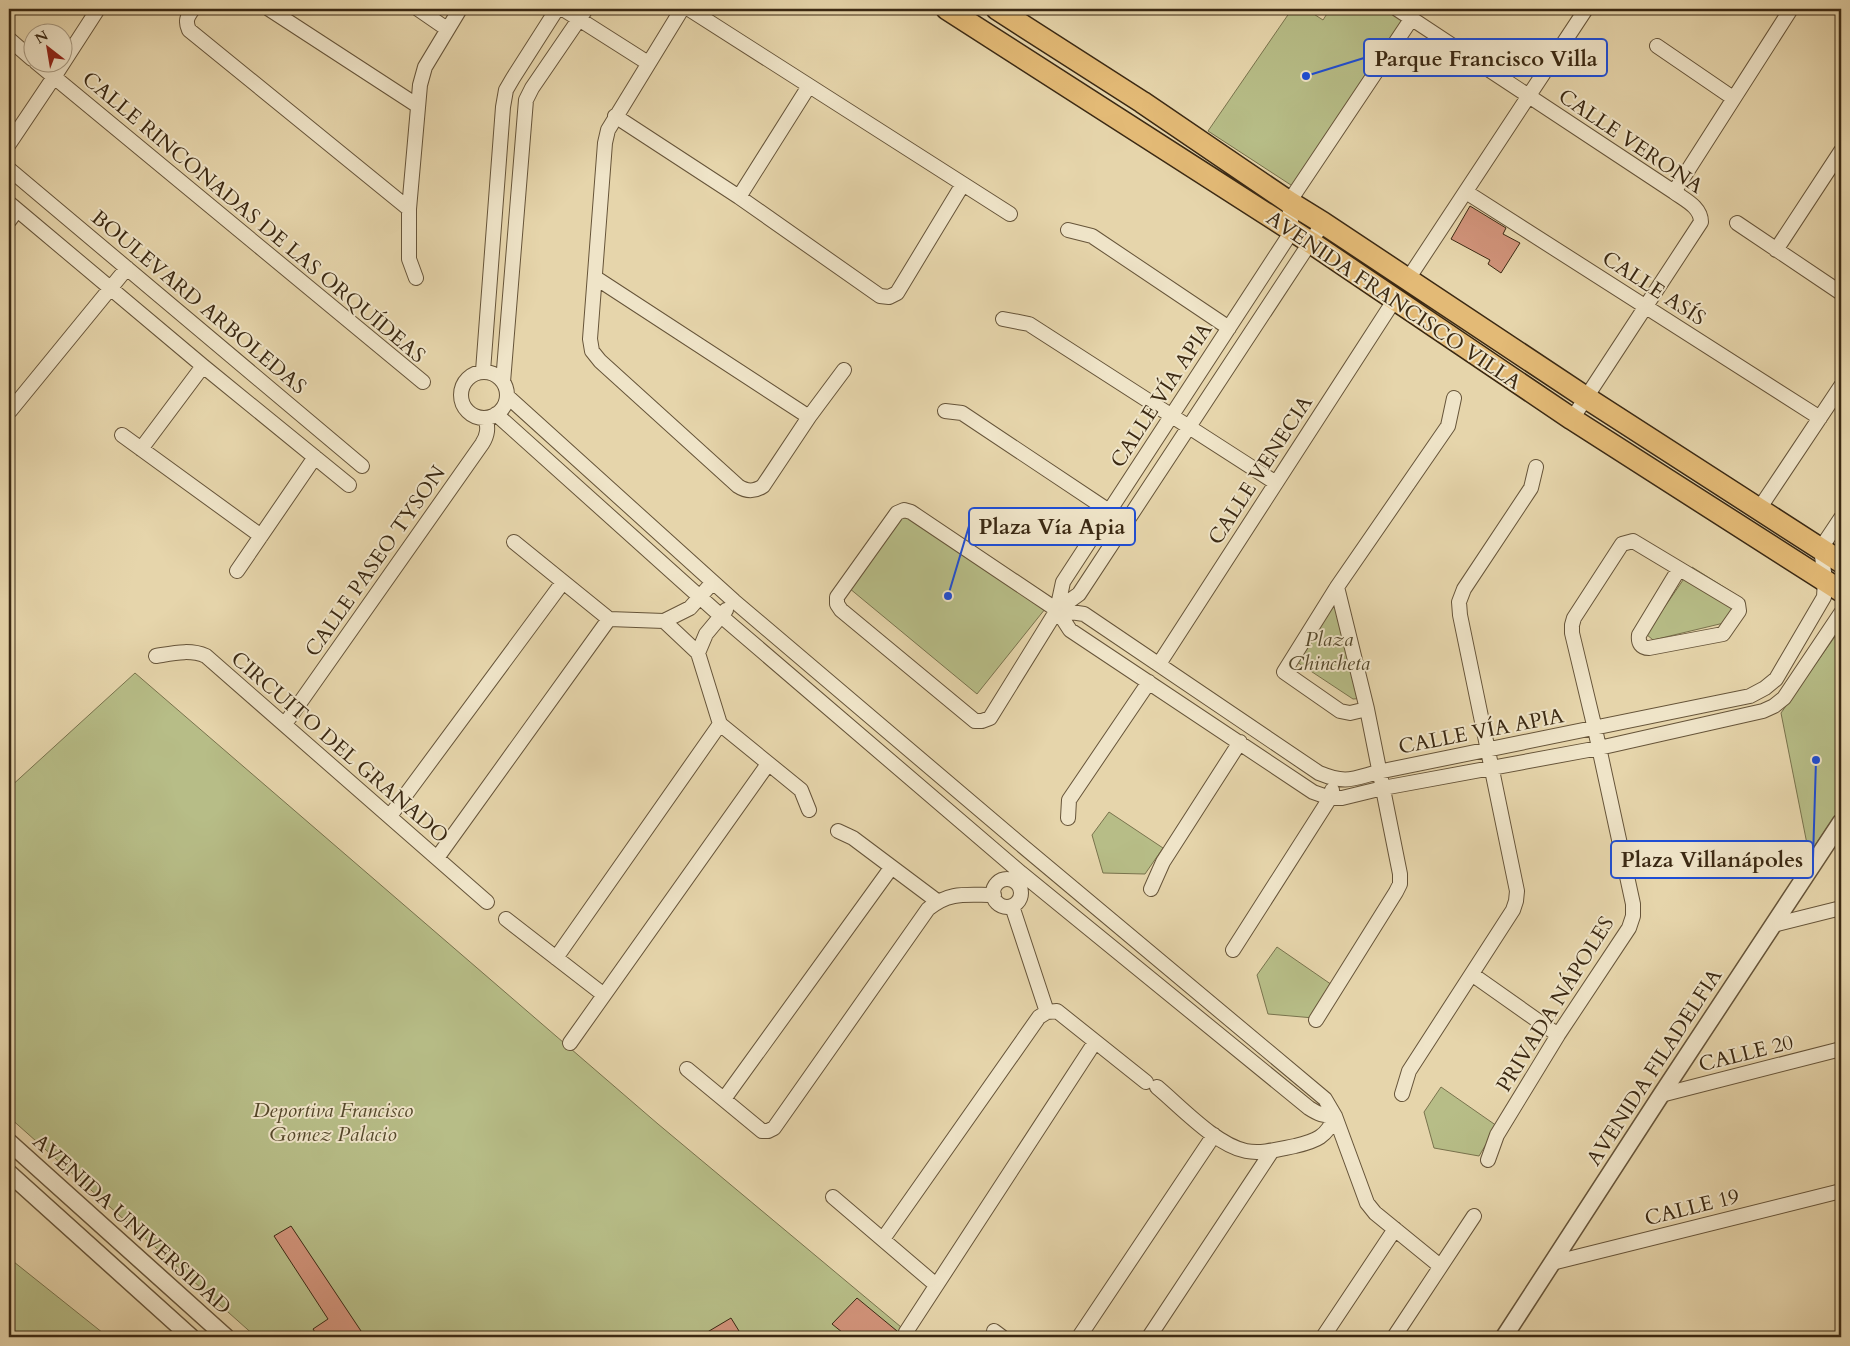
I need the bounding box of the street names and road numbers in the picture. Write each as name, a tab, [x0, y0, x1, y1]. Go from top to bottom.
street label: CALLE RINCONADAS DE LAS ORQUÍDEAS	[76, 65, 432, 370]
street label: CALLE VERONA	[1553, 82, 1709, 201]
street label: BOULEVARD ARBOLEDAS	[85, 204, 313, 401]
street label: AVENIDA FRANCISCO VILLA	[1260, 204, 1527, 397]
street label: CALLE ASÍS	[1596, 244, 1711, 333]
street label: CALLE VÍA APIA	[1104, 317, 1219, 473]
street label: CALLE VENECIA	[1201, 390, 1320, 550]
street label: CALLE PASEO TYSON	[298, 460, 453, 663]
street label: CIRCUITO DEL GRANADO	[225, 645, 455, 850]
street label: CALLE VÍA APIA	[1396, 701, 1566, 762]
street label: PRIVADA NÁPOLES	[1490, 911, 1621, 1098]
street label: AVENIDA FILADELFIA	[1580, 963, 1729, 1171]
street label: CALLE 20	[1696, 1028, 1796, 1079]
street label: AVENIDA UNIVERSIDAD	[26, 1127, 237, 1321]
street label: CALLE 19	[1642, 1182, 1743, 1233]

